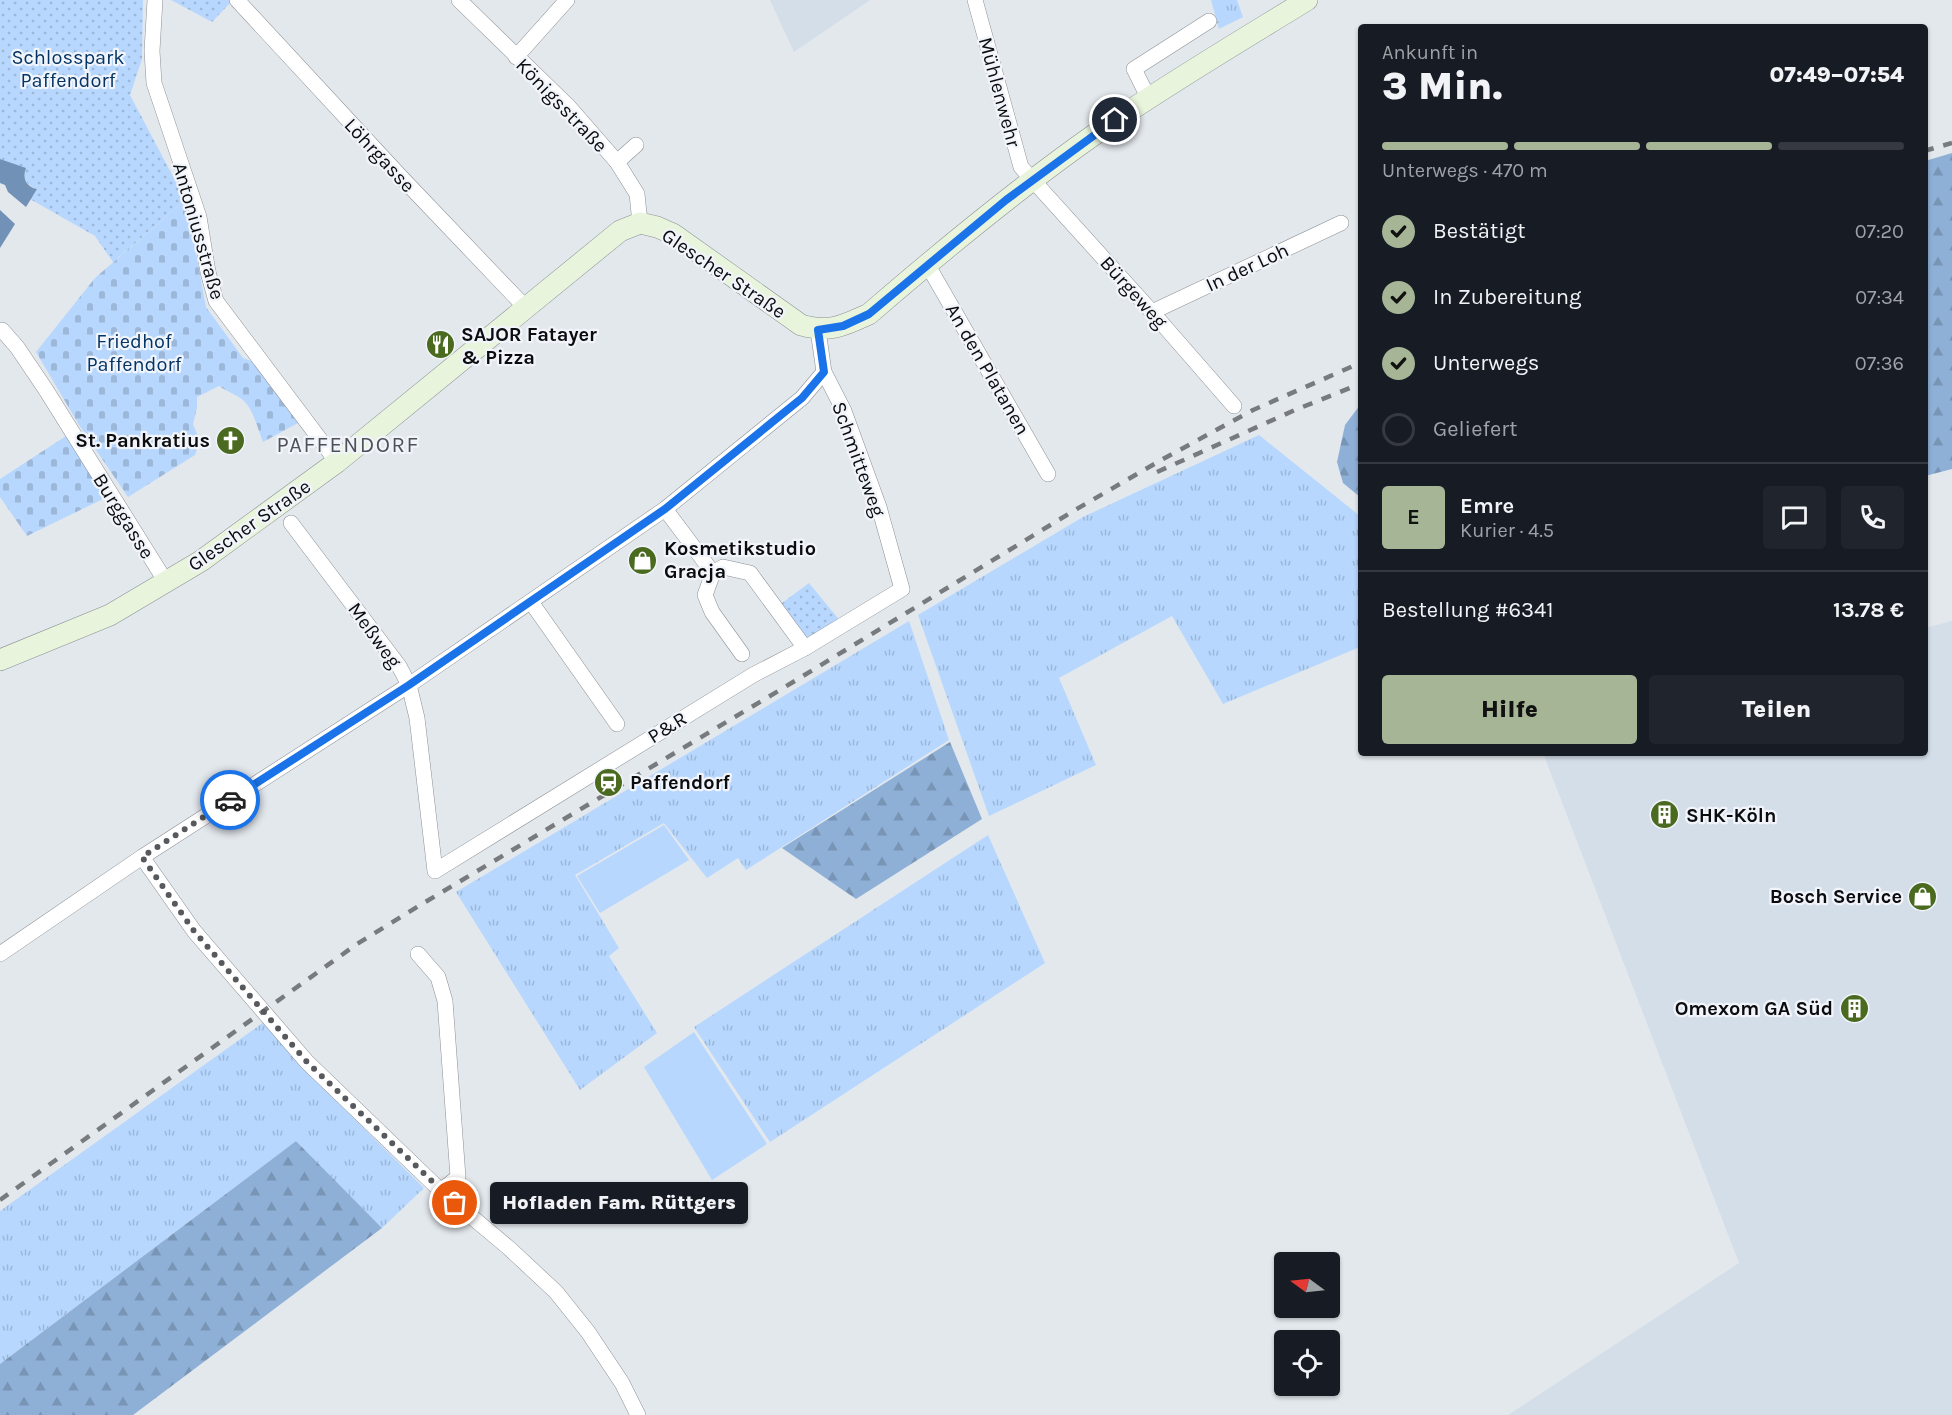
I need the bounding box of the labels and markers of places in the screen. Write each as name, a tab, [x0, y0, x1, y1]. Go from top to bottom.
pin	[1089, 94, 1140, 145]
place label: SAJOR Fatayer & Pizza	[461, 323, 597, 369]
restaurant icon: SAJOR Fatayer & Pizza	[424, 329, 456, 361]
church icon: St. Pankratius	[215, 424, 247, 456]
place label: St. Pankratius	[75, 429, 210, 452]
place label: Kosmetikstudio Gracja	[664, 537, 816, 583]
shop icon: Kosmetikstudio Gracja	[627, 544, 659, 576]
station icon: Paffendorf	[593, 766, 625, 798]
place label: Paffendorf	[630, 771, 731, 794]
building icon: SHK-Köln	[1649, 799, 1681, 831]
place label: SHK-Köln	[1686, 804, 1776, 827]
shop icon: Bosch Service	[1907, 880, 1939, 912]
place label: Bosch Service	[1770, 885, 1902, 908]
building icon: Omexom GA Süd	[1838, 992, 1870, 1024]
place label: Omexom GA Süd	[1675, 997, 1833, 1020]
pin	[429, 1177, 480, 1228]
callout: Hofladen Fam. Rüttgers	[491, 1182, 749, 1224]

